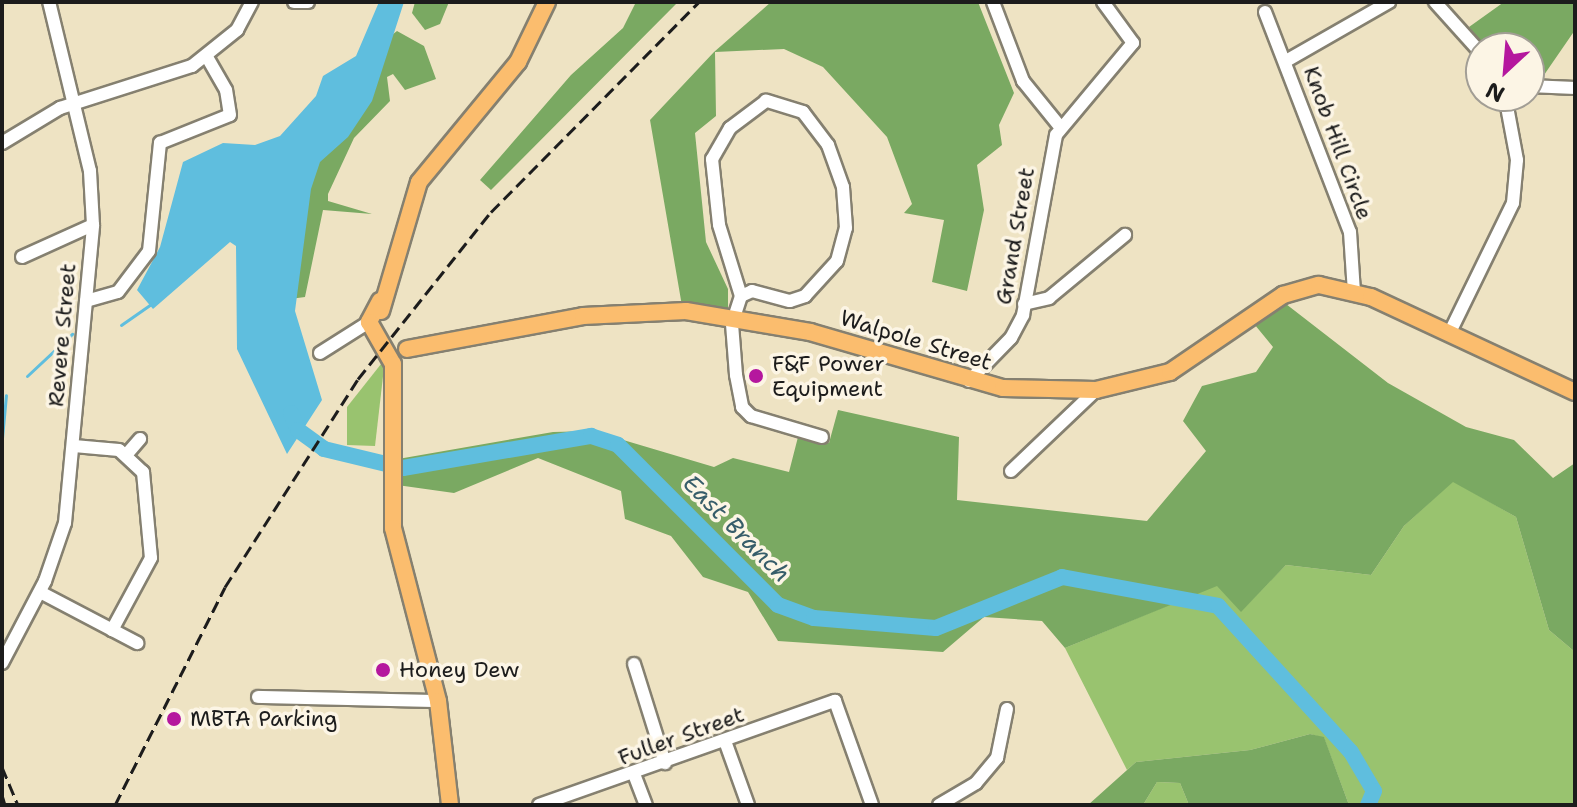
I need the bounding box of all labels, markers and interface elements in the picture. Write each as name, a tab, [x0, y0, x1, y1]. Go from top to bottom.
north arrow	[1465, 32, 1545, 112]
street label: Knob Hill Circle	[1298, 63, 1378, 223]
text: N	[1481, 75, 1509, 109]
street label: Grand Street	[990, 165, 1040, 307]
street label: Revere Street	[43, 262, 81, 408]
street label: Walpole Street	[837, 304, 995, 376]
place label: F&F Power Equipment	[772, 350, 885, 402]
marker: F&F Power Equipment	[747, 367, 765, 385]
water label: East Branch	[676, 469, 796, 589]
place label: Honey Dew	[399, 657, 519, 683]
marker: Honey Dew	[374, 661, 392, 679]
street label: Fuller Street	[614, 701, 748, 771]
place label: MBTA Parking	[190, 706, 338, 732]
marker: MBTA Parking	[165, 710, 183, 728]

